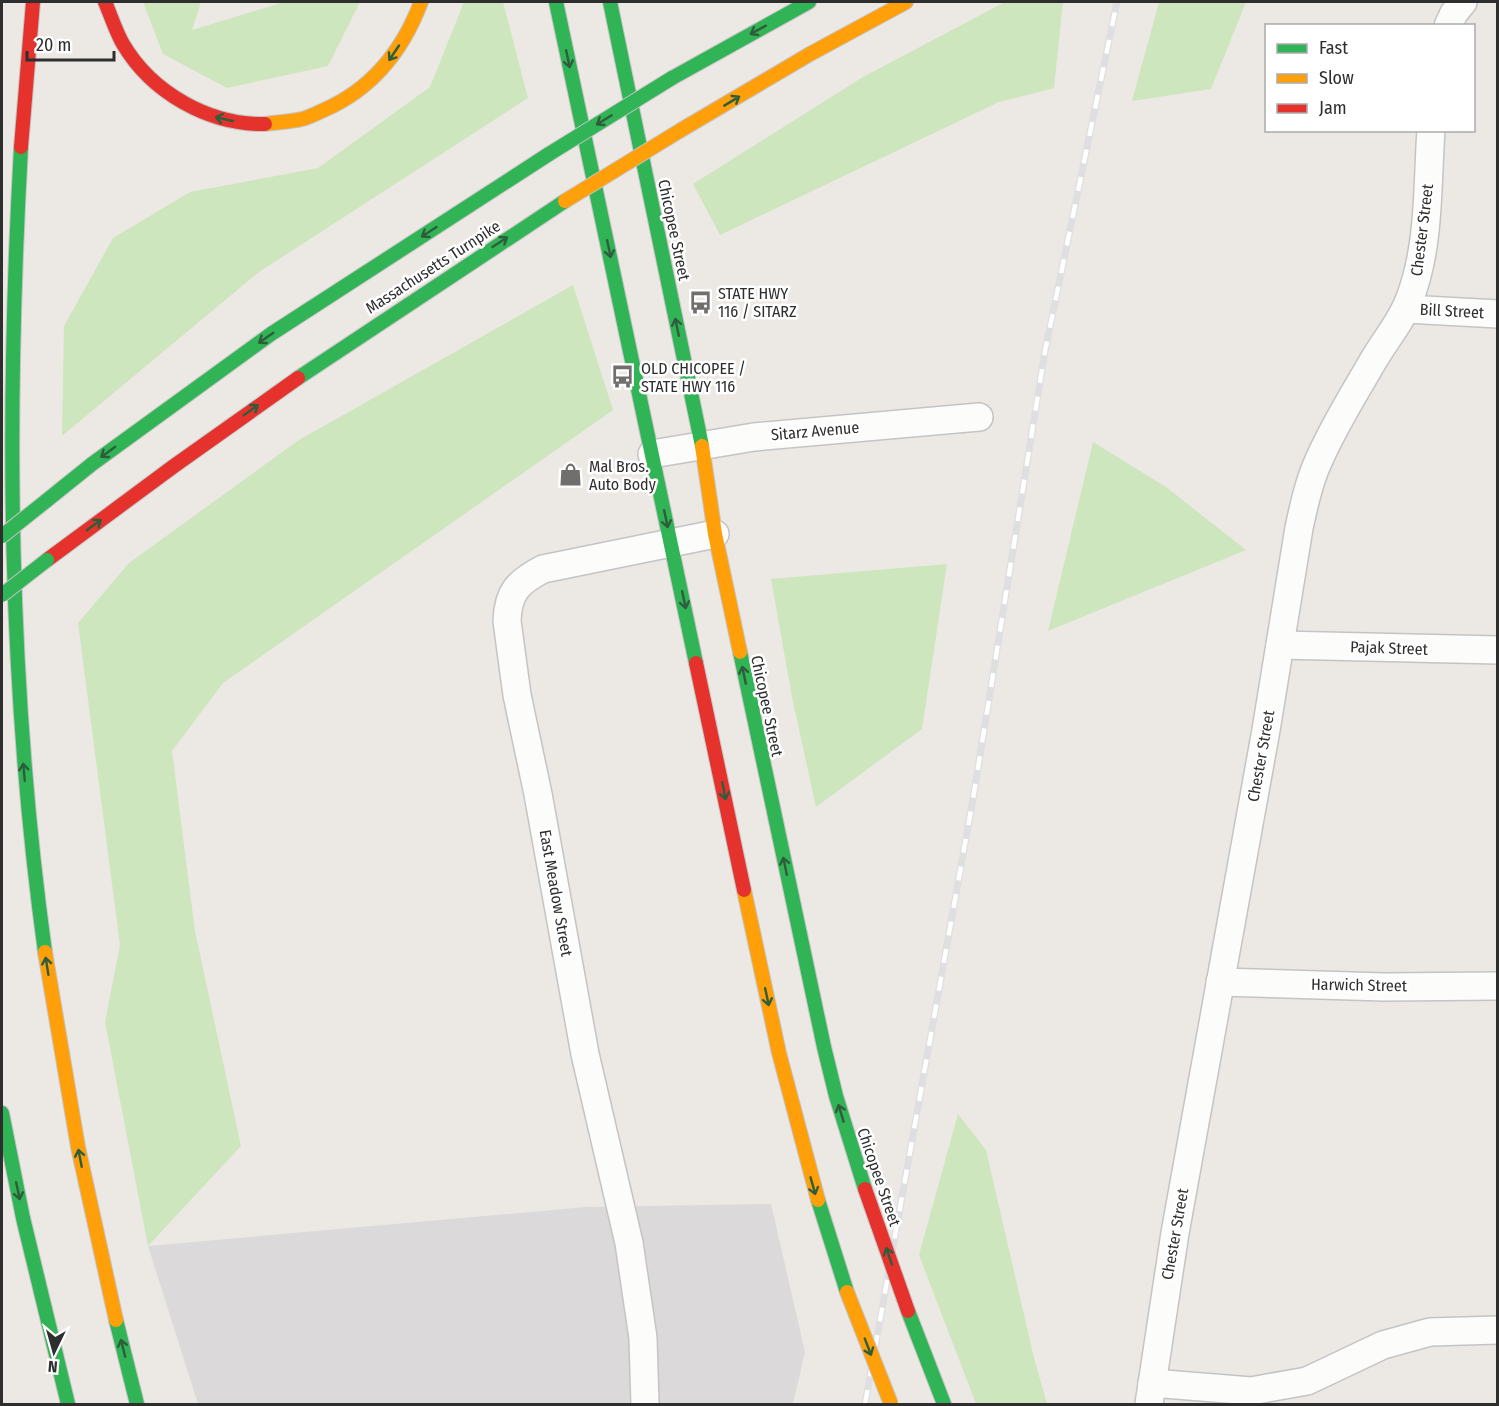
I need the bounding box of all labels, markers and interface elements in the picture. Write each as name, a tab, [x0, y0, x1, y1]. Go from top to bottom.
scale bar	[27, 24, 114, 62]
one-way arrow	[750, 24, 767, 36]
legend	[1265, 24, 1475, 132]
text: 20 m	[36, 34, 71, 56]
text: Fast	[1319, 37, 1348, 59]
one-way arrow	[388, 45, 400, 61]
one-way arrow	[563, 48, 574, 68]
text: Slow	[1319, 67, 1354, 89]
one-way arrow	[723, 94, 740, 106]
text: Jam	[1319, 97, 1347, 119]
one-way arrow	[214, 113, 233, 125]
one-way arrow	[596, 115, 613, 127]
street label: Chicopee Street	[654, 178, 694, 283]
street label: Chester Street	[1407, 182, 1437, 277]
street label: Massachusetts Turnpike	[362, 216, 504, 318]
one-way arrow	[421, 225, 438, 238]
one-way arrow	[492, 236, 509, 249]
one-way arrow	[604, 239, 615, 259]
place label: STATE HWY 116 / SITARZ	[718, 284, 797, 321]
bus stop icon: STATE HWY 116 / SITARZ	[687, 289, 713, 315]
street label: Bill Street	[1419, 300, 1485, 322]
one-way arrow	[671, 318, 683, 337]
one-way arrow	[258, 332, 275, 344]
place label: OLD CHICOPEE / STATE HWY 116	[641, 359, 746, 396]
bus stop icon: OLD CHICOPEE / STATE HWY 116	[610, 364, 636, 390]
one-way arrow	[243, 404, 259, 416]
street label: Sitarz Avenue	[770, 418, 860, 444]
one-way arrow	[101, 446, 117, 458]
place label: Mal Bros. Auto Body	[589, 457, 657, 494]
shop icon: Mal Bros. Auto Body	[558, 462, 584, 488]
one-way arrow	[661, 509, 673, 528]
one-way arrow	[85, 519, 101, 531]
one-way arrow	[679, 590, 690, 609]
street label: Pajak Street	[1350, 637, 1429, 659]
street label: Chicopee Street	[747, 654, 787, 759]
one-way arrow	[738, 666, 749, 686]
street label: Chester Street	[1244, 708, 1279, 803]
one-way arrow	[18, 762, 29, 782]
one-way arrow	[719, 780, 730, 800]
street label: East Meadow Street	[535, 828, 577, 959]
one-way arrow	[779, 857, 790, 876]
one-way arrow	[41, 956, 52, 976]
street label: Harwich Street	[1311, 975, 1408, 995]
one-way arrow	[761, 987, 773, 1006]
one-way arrow	[835, 1104, 846, 1123]
street label: Chicopee Street	[853, 1125, 905, 1229]
one-way arrow	[74, 1148, 85, 1168]
one-way arrow	[808, 1176, 819, 1195]
one-way arrow	[12, 1181, 24, 1200]
street label: Chester Street	[1158, 1186, 1193, 1281]
one-way arrow	[883, 1247, 894, 1266]
north arrow	[24, 1322, 84, 1382]
one-way arrow	[863, 1337, 874, 1356]
one-way arrow	[116, 1339, 128, 1358]
text: N	[47, 1357, 58, 1376]

